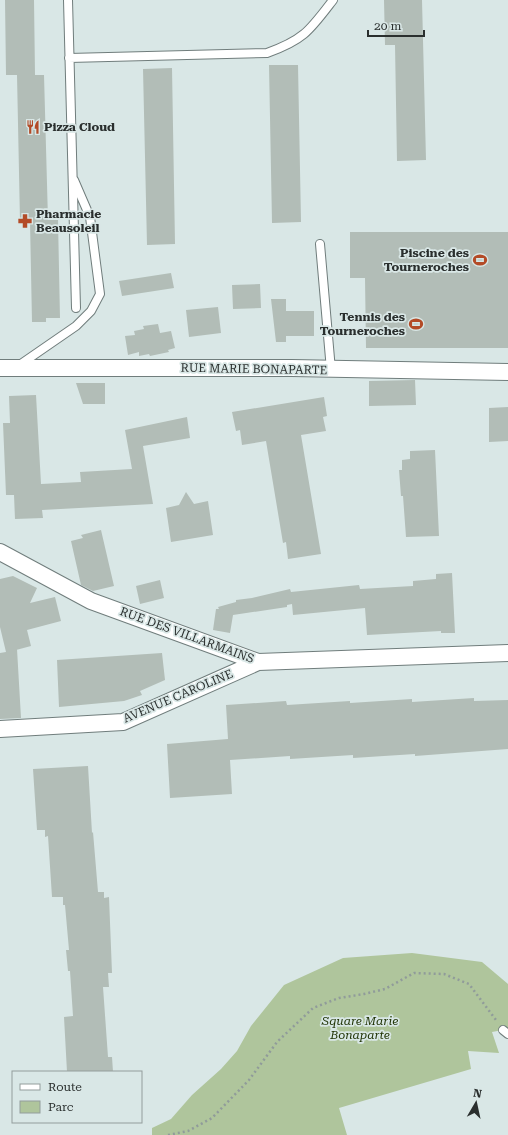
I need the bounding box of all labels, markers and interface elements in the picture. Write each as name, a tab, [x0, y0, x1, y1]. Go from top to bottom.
scale bar	[368, 12, 424, 38]
text: 20 m	[374, 19, 401, 33]
restaurant icon: Pizza Cloud	[25, 119, 41, 135]
place label: Pizza Cloud	[44, 120, 115, 134]
place label: Pharmacie Beausoleil	[36, 207, 101, 235]
pharmacy icon: Pharmacie Beausoleil	[17, 213, 33, 229]
place label: Piscine des Tourneroches	[384, 246, 469, 274]
sports icon: Piscine des Tourneroches	[472, 252, 488, 268]
place label: Tennis des Tourneroches	[320, 310, 405, 338]
sports icon: Tennis des Tourneroches	[408, 316, 424, 332]
street label: RUE MARIE BONAPARTE	[181, 361, 327, 377]
street label: RUE DES VILLARMAINS	[118, 604, 256, 666]
street label: AVENUE CAROLINE	[121, 667, 235, 725]
park label: Square Marie Bonaparte	[321, 1014, 398, 1042]
legend	[12, 1071, 142, 1123]
text: Route	[48, 1080, 82, 1094]
north arrow	[456, 1083, 496, 1123]
text: N	[472, 1087, 483, 1101]
text: Parc	[48, 1100, 74, 1114]

